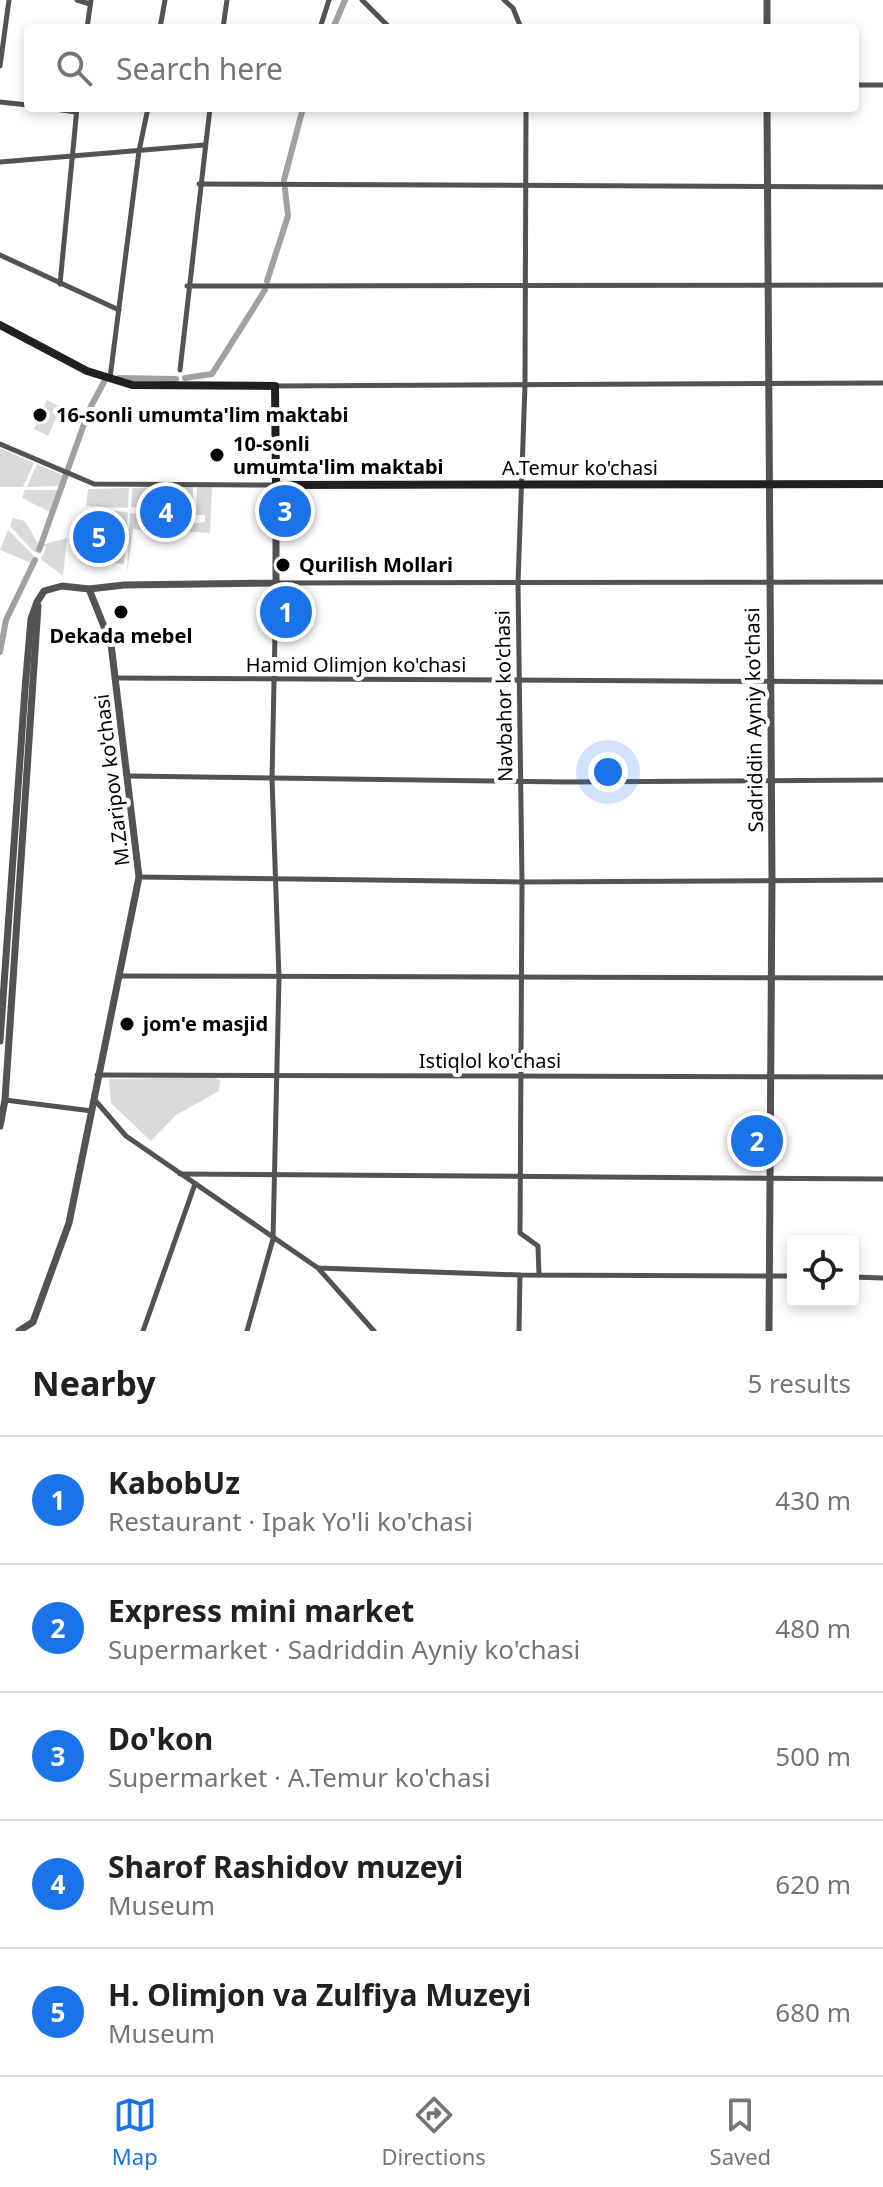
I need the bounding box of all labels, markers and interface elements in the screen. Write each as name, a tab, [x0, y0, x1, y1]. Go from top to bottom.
search box	[24, 24, 859, 112]
icon: search	[52, 46, 96, 90]
text: Search here	[116, 48, 283, 89]
place label: 16-sonli umumta'lim maktabi	[56, 401, 349, 428]
marker: 16-sonli umumta'lim maktabi	[31, 406, 49, 424]
place label: 10-sonli umumta'lim maktabi	[233, 430, 444, 480]
marker: 10-sonli umumta'lim maktabi	[208, 446, 226, 464]
street label: A.Temur ko'chasi	[502, 454, 658, 481]
pin: 3	[259, 481, 311, 541]
pin: 4	[140, 482, 192, 542]
pin: 5	[73, 507, 125, 567]
place label: Qurilish Mollari	[299, 551, 453, 578]
marker: Qurilish Mollari	[274, 556, 292, 574]
pin: 1	[260, 582, 312, 642]
marker: Dekada mebel	[112, 603, 130, 621]
street label: Sadriddin Ayniy ko'chasi	[738, 607, 769, 833]
street label: Navbahor ko'chasi	[489, 610, 518, 782]
place label: Dekada mebel	[50, 622, 192, 649]
street label: Hamid Olimjon ko'chasi	[246, 651, 466, 678]
street label: M.Zaripov ko'chasi	[88, 693, 135, 867]
your location	[588, 752, 628, 792]
place label: jom'e masjid	[141, 1010, 268, 1037]
marker: jom'e masjid	[118, 1015, 136, 1033]
street label: Istiqlol ko'chasi	[419, 1047, 561, 1074]
pin: 2	[731, 1111, 783, 1171]
map controls	[787, 1235, 859, 1307]
button: locate	[787, 1235, 859, 1307]
text: Nearby	[32, 1360, 156, 1406]
text: 5 results	[747, 1365, 851, 1401]
text: KabobUz	[108, 1462, 240, 1503]
text: 1	[51, 1482, 65, 1518]
text: 430 m	[775, 1482, 851, 1518]
text: Restaurant · Ipak Yo'li ko'chasi	[108, 1503, 473, 1539]
text: Express mini market	[108, 1590, 414, 1631]
text: 2	[51, 1610, 65, 1646]
text: 480 m	[775, 1610, 851, 1646]
text: Supermarket · Sadriddin Ayniy ko'chasi	[108, 1631, 580, 1667]
text: Do'kon	[108, 1718, 213, 1759]
text: 3	[51, 1738, 65, 1774]
text: 500 m	[775, 1738, 851, 1774]
text: Supermarket · A.Temur ko'chasi	[108, 1759, 491, 1795]
text: Sharof Rashidov muzeyi	[108, 1846, 463, 1887]
text: 4	[51, 1866, 65, 1902]
text: 620 m	[775, 1866, 851, 1902]
text: Museum	[108, 1887, 215, 1923]
text: H. Olimjon va Zulfiya Muzeyi	[108, 1974, 531, 2015]
text: 5	[51, 1994, 65, 2030]
text: 680 m	[775, 1994, 851, 2030]
text: Museum	[108, 2015, 215, 2051]
tab: Map	[112, 2093, 158, 2171]
tab: Directions	[381, 2093, 486, 2171]
tab: Saved	[710, 2093, 771, 2171]

